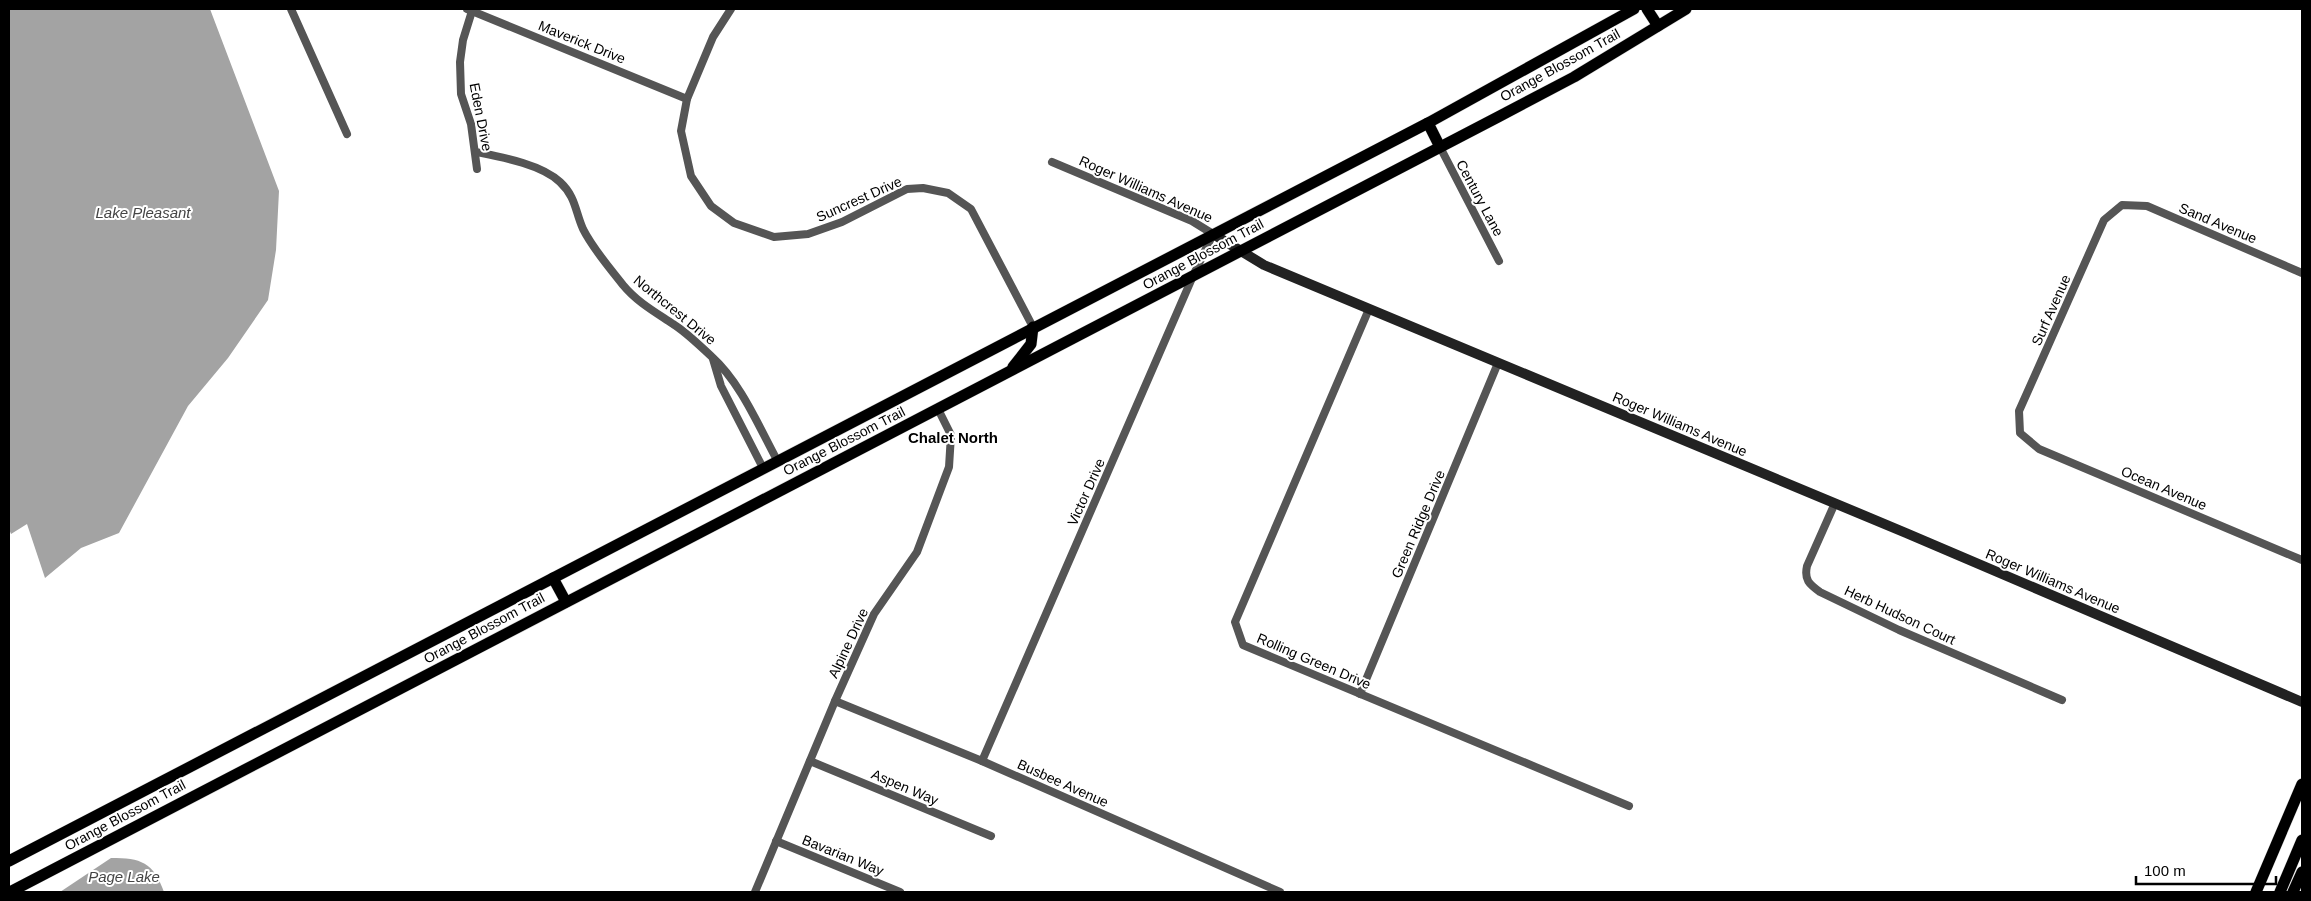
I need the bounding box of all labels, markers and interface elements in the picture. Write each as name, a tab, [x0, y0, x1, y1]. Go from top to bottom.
street label: Maverick Drive	[536, 17, 628, 67]
street label: Orange Blossom Trail	[1497, 25, 1623, 105]
street label: Eden Drive	[467, 81, 496, 153]
street label: Roger Williams Avenue	[1077, 152, 1215, 226]
street label: Century Lane	[1453, 157, 1507, 239]
street label: Suncrest Drive	[814, 173, 904, 225]
street label: Sand Avenue	[2177, 199, 2260, 247]
water label: Lake Pleasant	[95, 204, 191, 221]
street label: Orange Blossom Trail	[1140, 215, 1266, 293]
street label: Northcrest Drive	[631, 272, 719, 348]
street label: Surf Avenue	[2028, 272, 2074, 348]
street label: Roger Williams Avenue	[1610, 388, 1750, 460]
street label: Orange Blossom Trail	[780, 403, 908, 479]
district label: Chalet North	[908, 429, 998, 446]
street label: Victor Drive	[1064, 456, 1108, 528]
street label: Ocean Avenue	[2119, 463, 2209, 513]
street label: Green Ridge Drive	[1388, 467, 1448, 580]
street label: Roger Williams Avenue	[1983, 545, 2123, 617]
street label: Herb Hudson Court	[1842, 582, 1958, 648]
street label: Orange Blossom Trail	[421, 589, 547, 667]
street label: Alpine Drive	[825, 605, 871, 681]
street label: Rolling Green Drive	[1255, 630, 1374, 692]
street label: Busbee Avenue	[1015, 756, 1111, 810]
street label: Aspen Way	[869, 766, 941, 808]
street label: Orange Blossom Trail	[62, 776, 188, 854]
street label: Bavarian Way	[800, 831, 886, 879]
scale bar	[2136, 854, 2276, 886]
text: 100 m	[2144, 862, 2186, 879]
water label: Page Lake	[88, 868, 160, 885]

